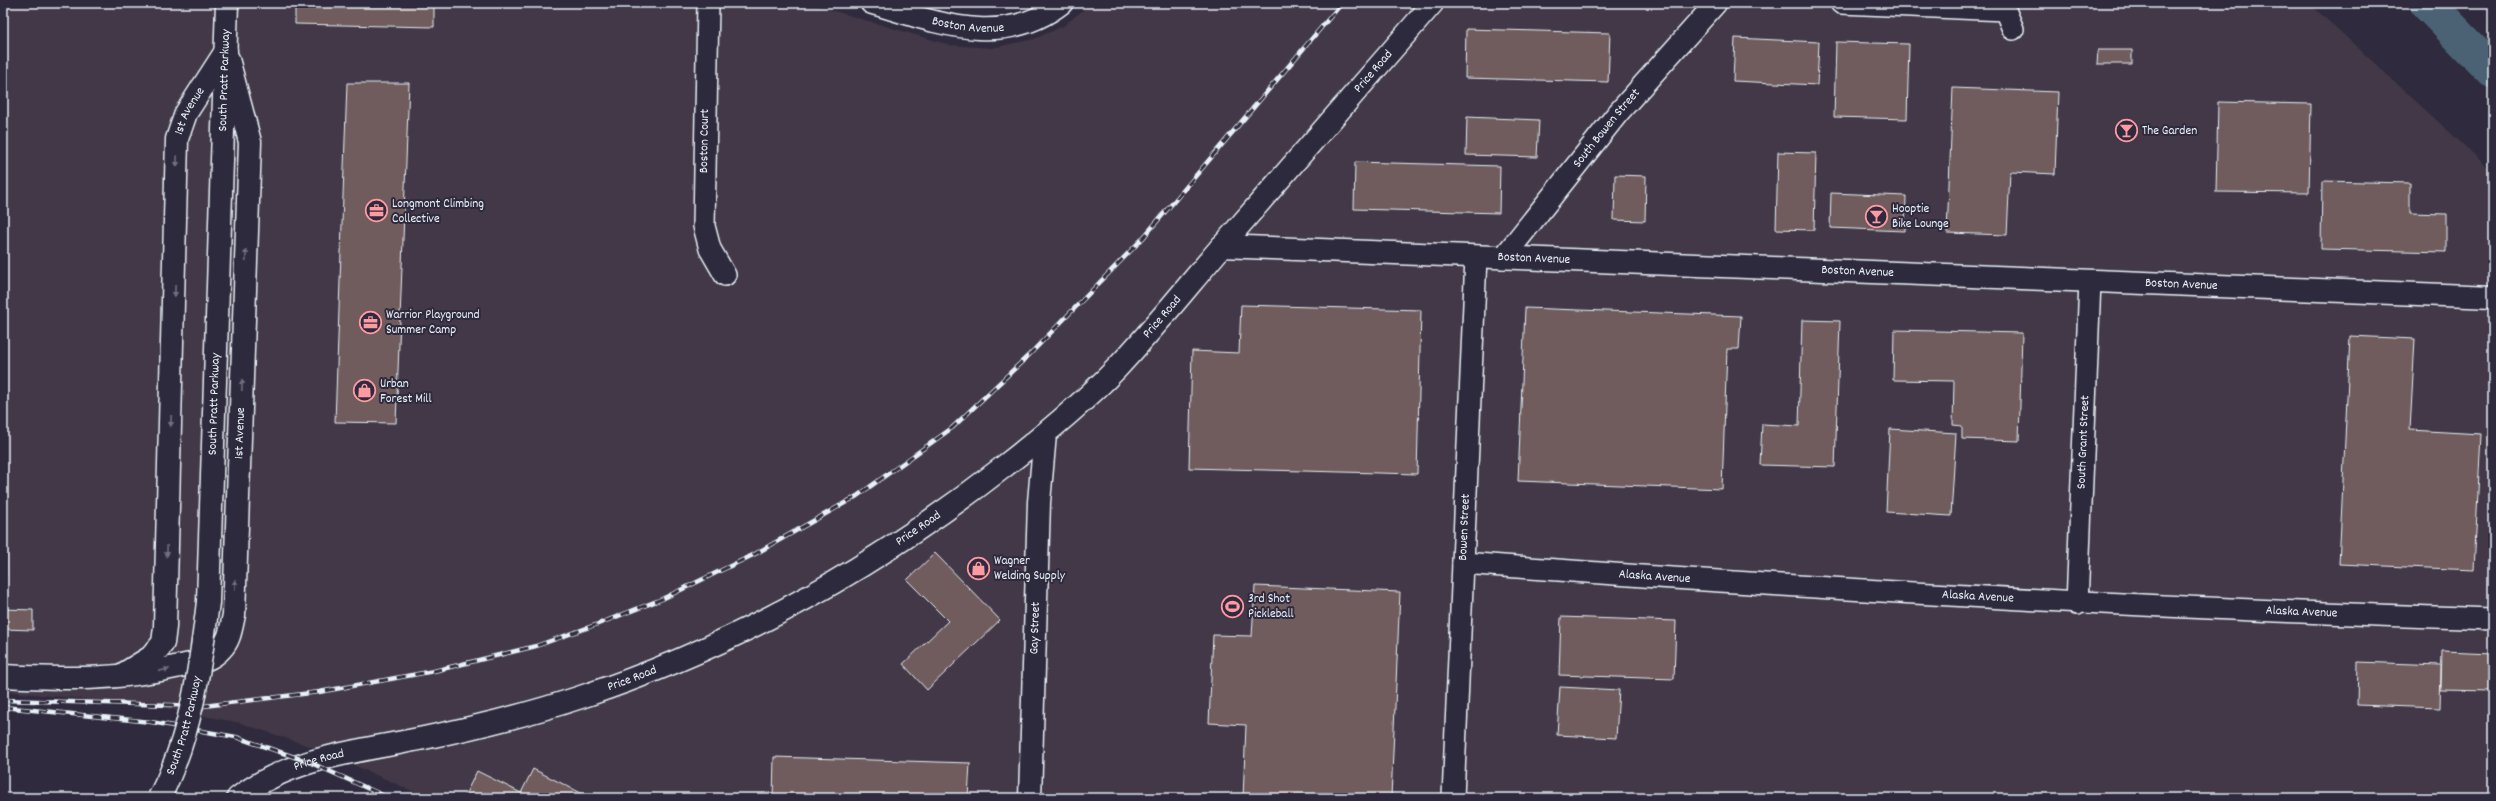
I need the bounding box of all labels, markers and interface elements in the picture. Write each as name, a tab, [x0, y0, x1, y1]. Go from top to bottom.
street label: Boston Avenue	[930, 12, 1005, 38]
street label: South Pratt Parkway	[213, 28, 236, 132]
street label: Price Road	[1349, 46, 1397, 97]
street label: 1st Avenue	[170, 83, 210, 137]
street label: South Bowen Street	[1568, 84, 1645, 172]
street label: Boston Court	[695, 108, 715, 173]
bar icon: The Garden	[2114, 118, 2140, 144]
place label: The Garden	[2142, 122, 2197, 141]
one-way arrow	[174, 155, 180, 168]
place label: Longmont Climbing Collective	[392, 195, 484, 229]
office icon: Longmont Climbing Collective	[363, 198, 389, 224]
place label: Hooptie Bike Lounge	[1892, 200, 1949, 234]
bar icon: Hooptie Bike Lounge	[1863, 203, 1889, 229]
street label: Boston Avenue	[1497, 248, 1571, 269]
one-way arrow	[243, 249, 250, 261]
street label: Boston Avenue	[1821, 261, 1895, 282]
street label: Boston Avenue	[2145, 274, 2218, 295]
one-way arrow	[171, 285, 178, 297]
street label: Price Road	[1138, 291, 1186, 343]
place label: Warrior Playground Summer Camp	[386, 306, 480, 340]
office icon: Warrior Playground Summer Camp	[358, 309, 384, 335]
street label: South Pratt Parkway	[203, 352, 225, 456]
place label: Urban Forest Mill	[380, 375, 432, 409]
one-way arrow	[239, 378, 245, 391]
shop icon: Urban Forest Mill	[352, 378, 378, 404]
street label: South Grant Street	[2072, 395, 2095, 489]
street label: 1st Avenue	[230, 407, 251, 459]
one-way arrow	[168, 415, 175, 427]
street label: Bowen Street	[1454, 493, 1475, 561]
street label: Price Road	[892, 506, 945, 551]
one-way arrow	[164, 545, 170, 558]
place label: Wagner Welding Supply	[994, 552, 1066, 586]
shop icon: Wagner Welding Supply	[966, 555, 992, 581]
street label: Alaska Avenue	[1618, 565, 1691, 589]
one-way arrow	[232, 578, 238, 591]
street label: Alaska Avenue	[1941, 585, 2015, 608]
place label: 3rd Shot Pickleball	[1248, 590, 1294, 624]
sports icon: 3rd Shot Pickleball	[1220, 593, 1246, 619]
street label: Gay Street	[1025, 601, 1045, 655]
street label: Alaska Avenue	[2265, 601, 2338, 623]
street label: Price Road	[605, 661, 660, 697]
one-way arrow	[158, 666, 170, 672]
street label: South Pratt Parkway	[161, 674, 207, 778]
street label: Price Road	[291, 744, 346, 776]

